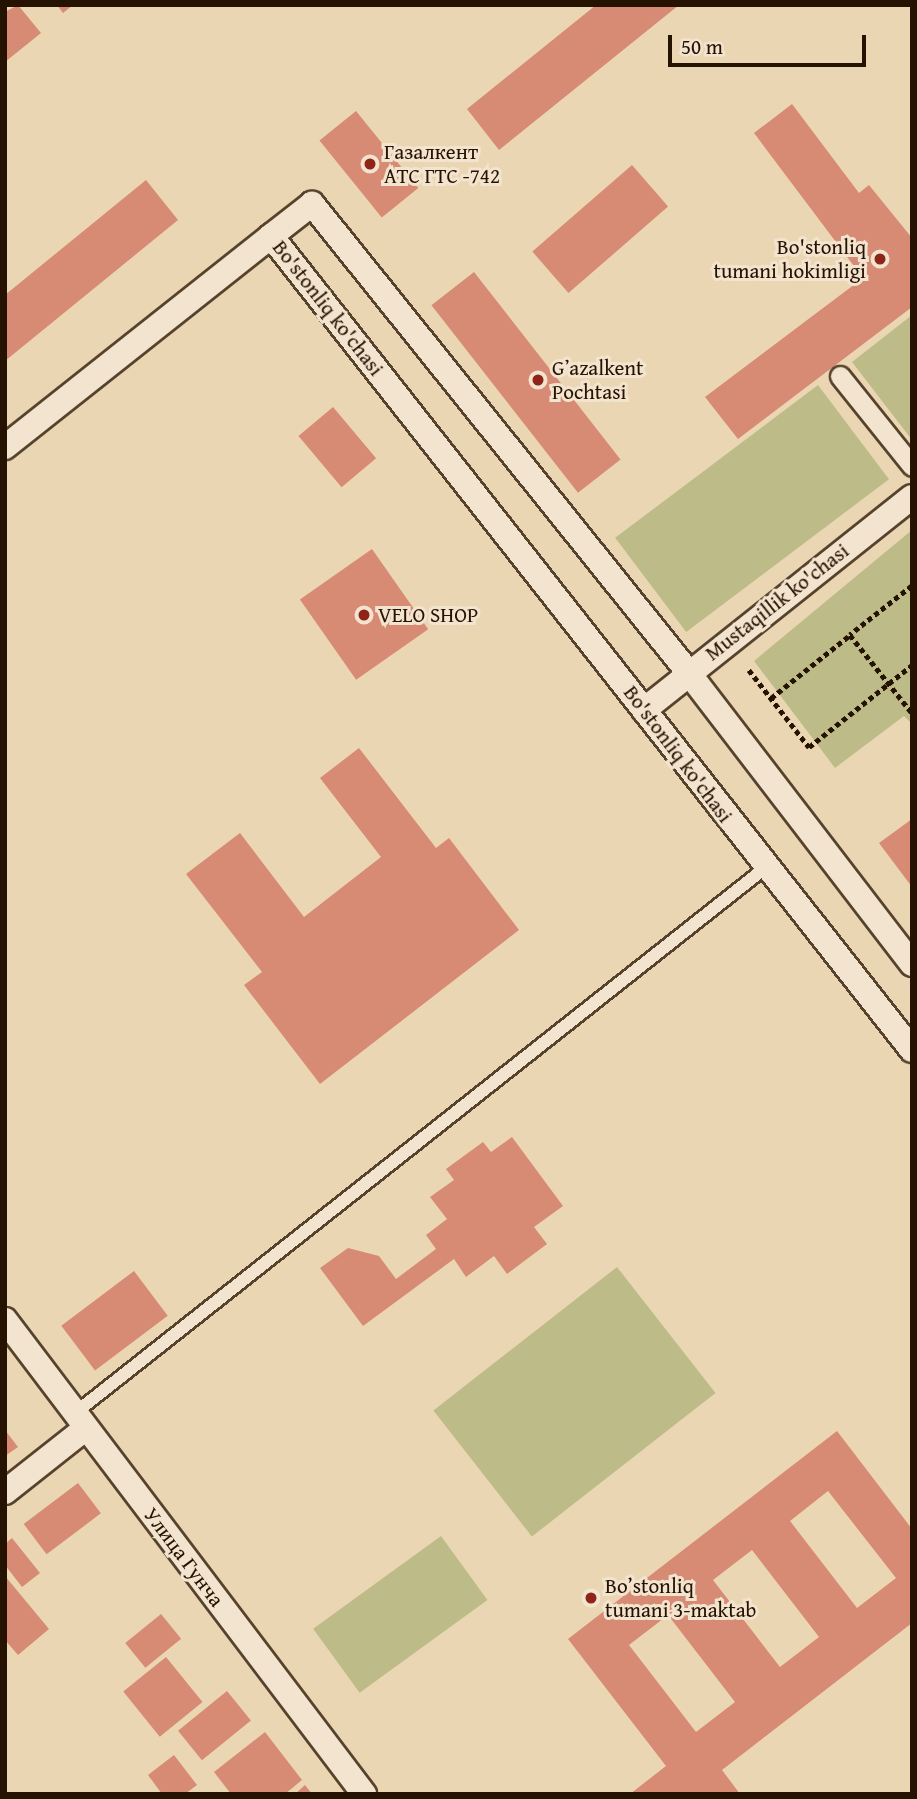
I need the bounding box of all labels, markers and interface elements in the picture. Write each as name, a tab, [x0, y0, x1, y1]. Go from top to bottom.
scale bar	[672, 21, 870, 65]
text: 50 m	[681, 31, 723, 62]
place label: Газалкент АТС ГТС -742	[384, 139, 500, 189]
marker: Газалкент АТС ГТС -742	[362, 156, 378, 172]
place label: Bo'stonliq tumani hokimligi	[713, 234, 866, 284]
street label: Bo'stonliq ko'chasi	[267, 235, 389, 381]
marker: Bo'stonliq tumani hokimligi	[872, 251, 888, 267]
place label: Gʼazalkent Pochtasi	[552, 355, 643, 405]
marker: Gʼazalkent Pochtasi	[530, 372, 546, 388]
street label: Mustaqillik ko'chasi	[700, 538, 854, 666]
place label: VELO SHOP	[378, 602, 478, 628]
marker: VELO SHOP	[356, 607, 372, 623]
street label: Bo'stonliq ko'chasi	[618, 681, 738, 827]
street label: Улица Гунча	[139, 1502, 229, 1612]
place label: Bo’stonliq tumani 3-maktab	[605, 1573, 756, 1623]
marker: Bo’stonliq tumani 3-maktab	[583, 1590, 599, 1606]

